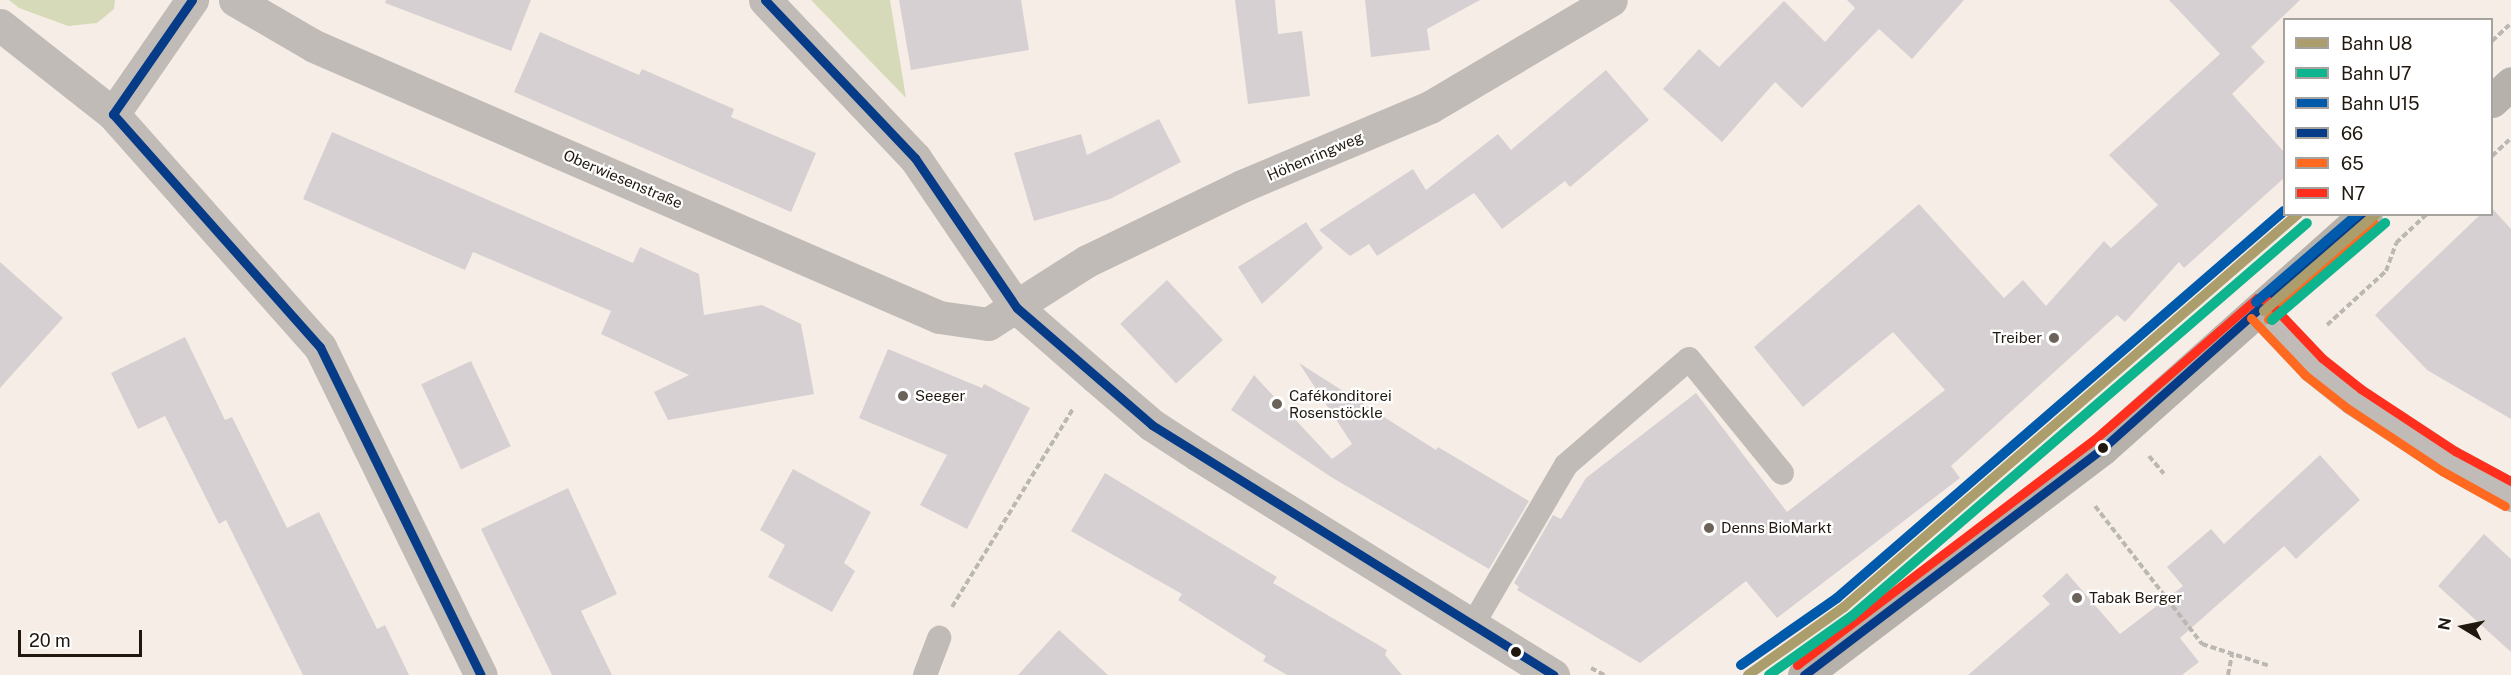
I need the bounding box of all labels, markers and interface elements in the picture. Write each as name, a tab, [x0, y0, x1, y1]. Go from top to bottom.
legend	[2283, 18, 2493, 216]
text: Bahn U8	[2341, 33, 2412, 54]
text: Bahn U7	[2341, 63, 2412, 84]
text: Bahn U15	[2341, 93, 2420, 114]
text: 66	[2341, 123, 2363, 144]
street label: Höhenringweg	[1264, 128, 1366, 184]
street label: Oberwiesenstraße	[561, 146, 685, 212]
text: 65	[2341, 153, 2364, 174]
text: N7	[2341, 183, 2365, 204]
place label: Treiber	[1992, 329, 2042, 347]
marker: Treiber	[2047, 331, 2061, 345]
place label: Cafékonditorei Rosenstöckle	[1289, 386, 1392, 421]
place label: Seeger	[915, 387, 965, 405]
marker: Seeger	[896, 389, 910, 403]
marker: Cafékonditorei Rosenstöckle	[1270, 397, 1284, 411]
unlabelled marker	[2097, 442, 2109, 454]
place label: Denns BioMarkt	[1721, 519, 1832, 537]
marker: Denns BioMarkt	[1702, 521, 1716, 535]
place label: Tabak Berger	[2089, 589, 2182, 607]
marker: Tabak Berger	[2070, 591, 2084, 605]
north arrow	[2433, 597, 2493, 657]
text: N	[2434, 616, 2455, 632]
scale bar	[21, 618, 146, 656]
text: 20 m	[29, 630, 71, 651]
unlabelled marker	[1510, 646, 1522, 658]

